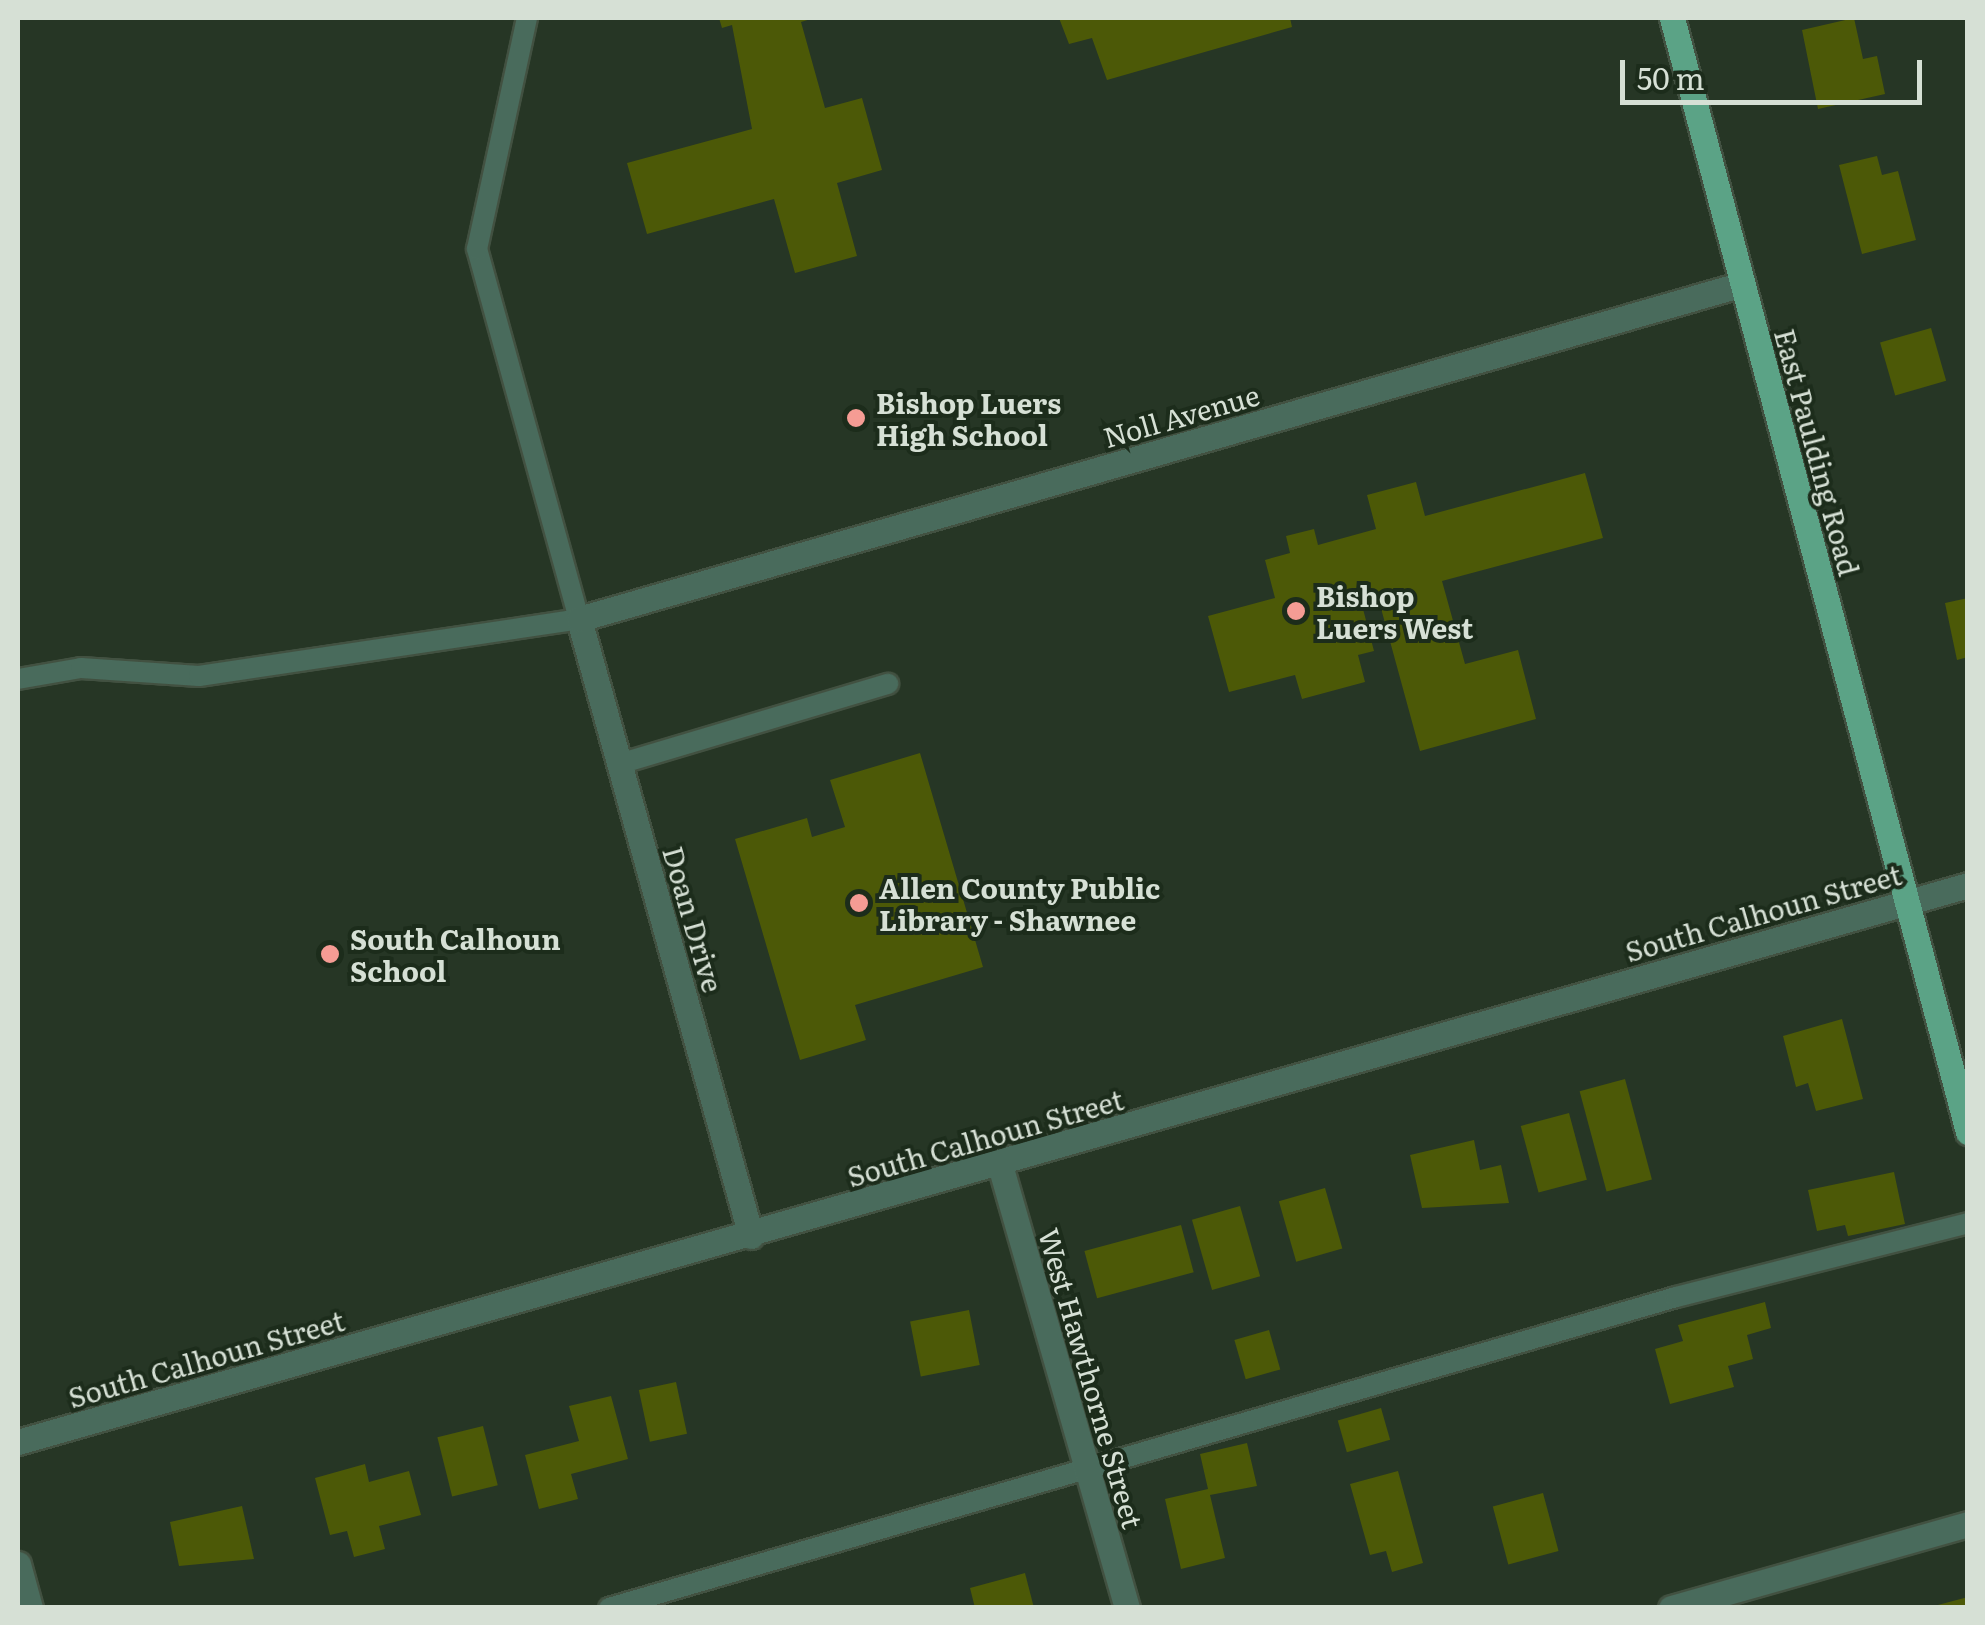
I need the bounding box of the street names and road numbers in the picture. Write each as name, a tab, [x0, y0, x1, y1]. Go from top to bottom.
street label: East Paulding Road	[1769, 325, 1867, 579]
street label: Noll Avenue	[1099, 377, 1263, 453]
street label: Doan Drive	[657, 842, 731, 996]
street label: South Calhoun Street	[1621, 856, 1905, 968]
street label: South Calhoun Street	[843, 1081, 1127, 1193]
street label: West Hawthorne Street	[1033, 1224, 1151, 1532]
street label: South Calhoun Street	[64, 1302, 348, 1414]

